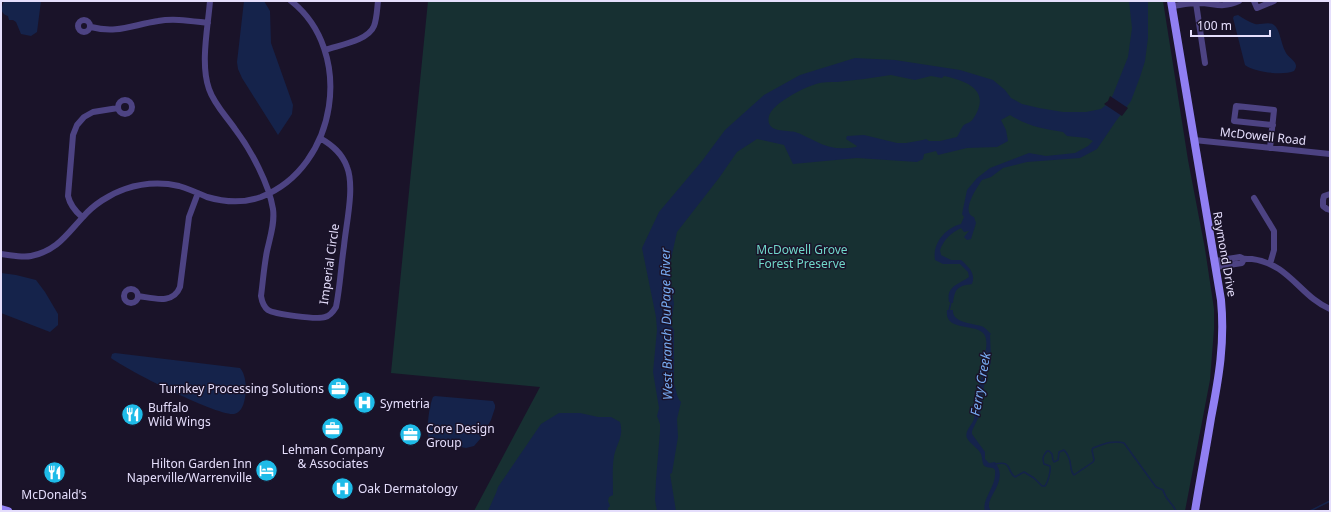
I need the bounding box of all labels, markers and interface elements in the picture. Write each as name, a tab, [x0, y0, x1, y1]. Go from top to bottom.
scale bar	[1191, 12, 1270, 38]
text: 100 m	[1197, 17, 1232, 34]
street label: McDowell Road	[1219, 123, 1307, 149]
street label: Raymond Drive	[1209, 210, 1241, 298]
street label: Imperial Circle	[315, 222, 343, 306]
park label: McDowell Grove Forest Preserve	[756, 241, 848, 272]
water label: West Branch DuPage River	[656, 247, 676, 400]
water label: Ferry Creek	[966, 350, 995, 417]
office icon: Turnkey Processing Solutions	[326, 375, 352, 401]
place label: Turnkey Processing Solutions	[159, 380, 324, 397]
hospital icon: Symetria	[352, 390, 378, 416]
place label: Symetria	[380, 395, 430, 412]
place label: Buffalo Wild Wings	[148, 399, 211, 430]
restaurant icon: Buffalo Wild Wings	[120, 401, 146, 427]
office icon: Lehman Company & Associates	[320, 415, 346, 441]
place label: Core Design Group	[426, 420, 495, 451]
office icon: Core Design Group	[397, 422, 423, 448]
place label: Lehman Company & Associates	[282, 441, 385, 472]
place label: Hilton Garden Inn Naperville/Warrenville	[127, 455, 252, 486]
hotel icon: Hilton Garden Inn Naperville/Warrenville	[254, 457, 280, 483]
restaurant icon: McDonald's	[41, 460, 67, 486]
hospital icon: Oak Dermatology	[330, 475, 356, 501]
place label: Oak Dermatology	[358, 480, 458, 497]
place label: McDonald's	[21, 486, 87, 503]

